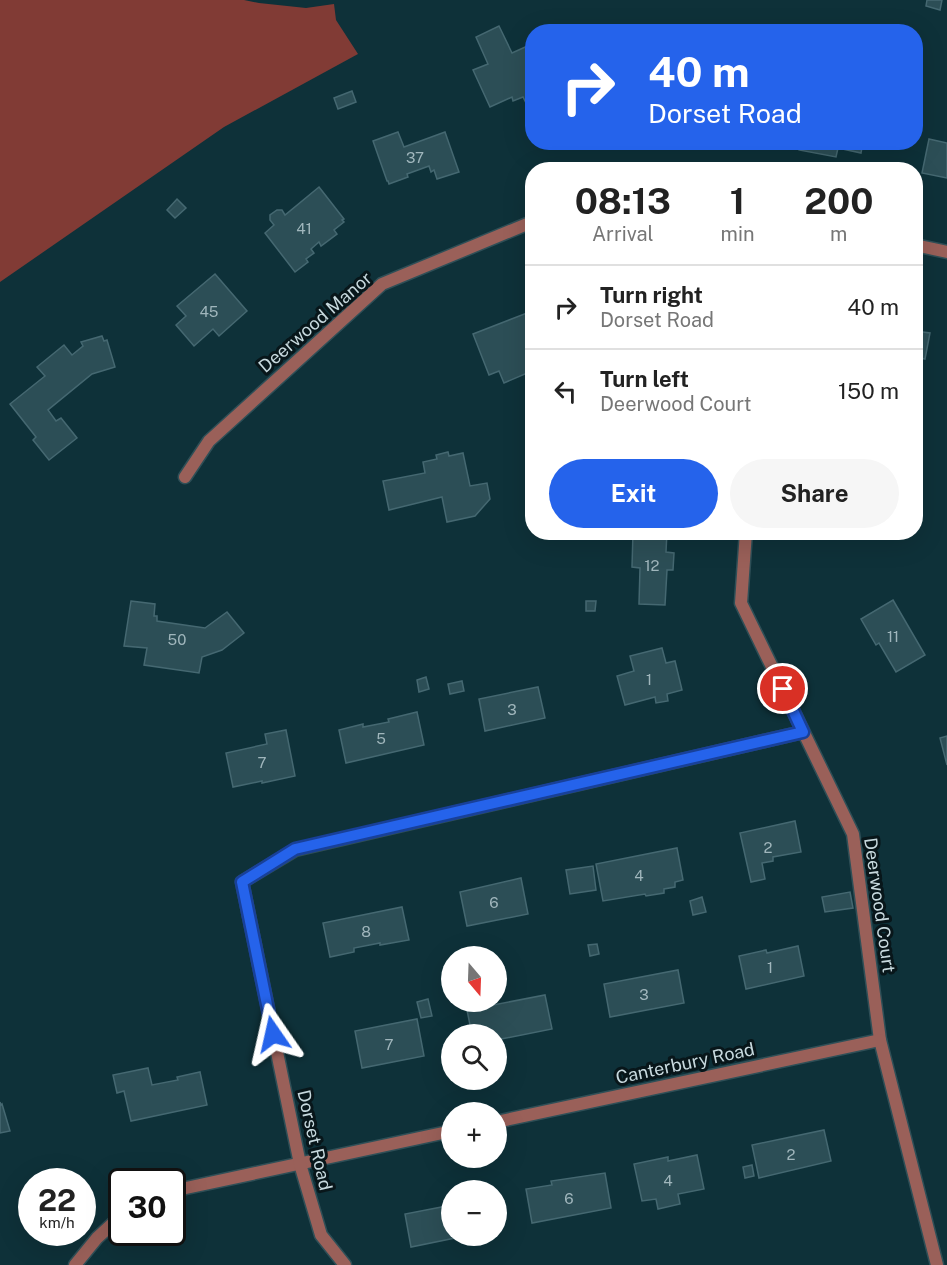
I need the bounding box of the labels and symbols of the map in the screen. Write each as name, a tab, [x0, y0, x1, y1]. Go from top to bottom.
house number: 37	[406, 149, 424, 166]
house number: 41	[296, 220, 312, 237]
street label: Deerwood Manor	[254, 267, 376, 377]
house number: 45	[200, 303, 218, 320]
house number: 12	[644, 557, 660, 574]
house number: 11	[887, 628, 899, 645]
house number: 50	[168, 631, 186, 648]
pin	[757, 663, 808, 714]
house number: 1	[646, 671, 652, 688]
house number: 3	[507, 701, 517, 718]
house number: 5	[376, 730, 386, 747]
house number: 7	[257, 754, 267, 771]
street label: Deerwood Court	[860, 836, 900, 974]
house number: 2	[764, 839, 773, 856]
house number: 4	[634, 867, 644, 884]
house number: 6	[489, 894, 499, 911]
house number: 8	[361, 923, 371, 940]
north arrow	[441, 946, 507, 1012]
house number: 1	[767, 959, 773, 976]
house number: 3	[639, 986, 649, 1003]
position arrow	[241, 1002, 305, 1066]
house number: 7	[384, 1036, 394, 1053]
street label: Canterbury Road	[614, 1038, 756, 1088]
street label: Dorset Road	[293, 1088, 337, 1192]
house number: 2	[787, 1146, 796, 1163]
speed limit sign: 30	[108, 1168, 186, 1246]
house number: 4	[663, 1172, 673, 1189]
house number: 6	[564, 1190, 574, 1207]

